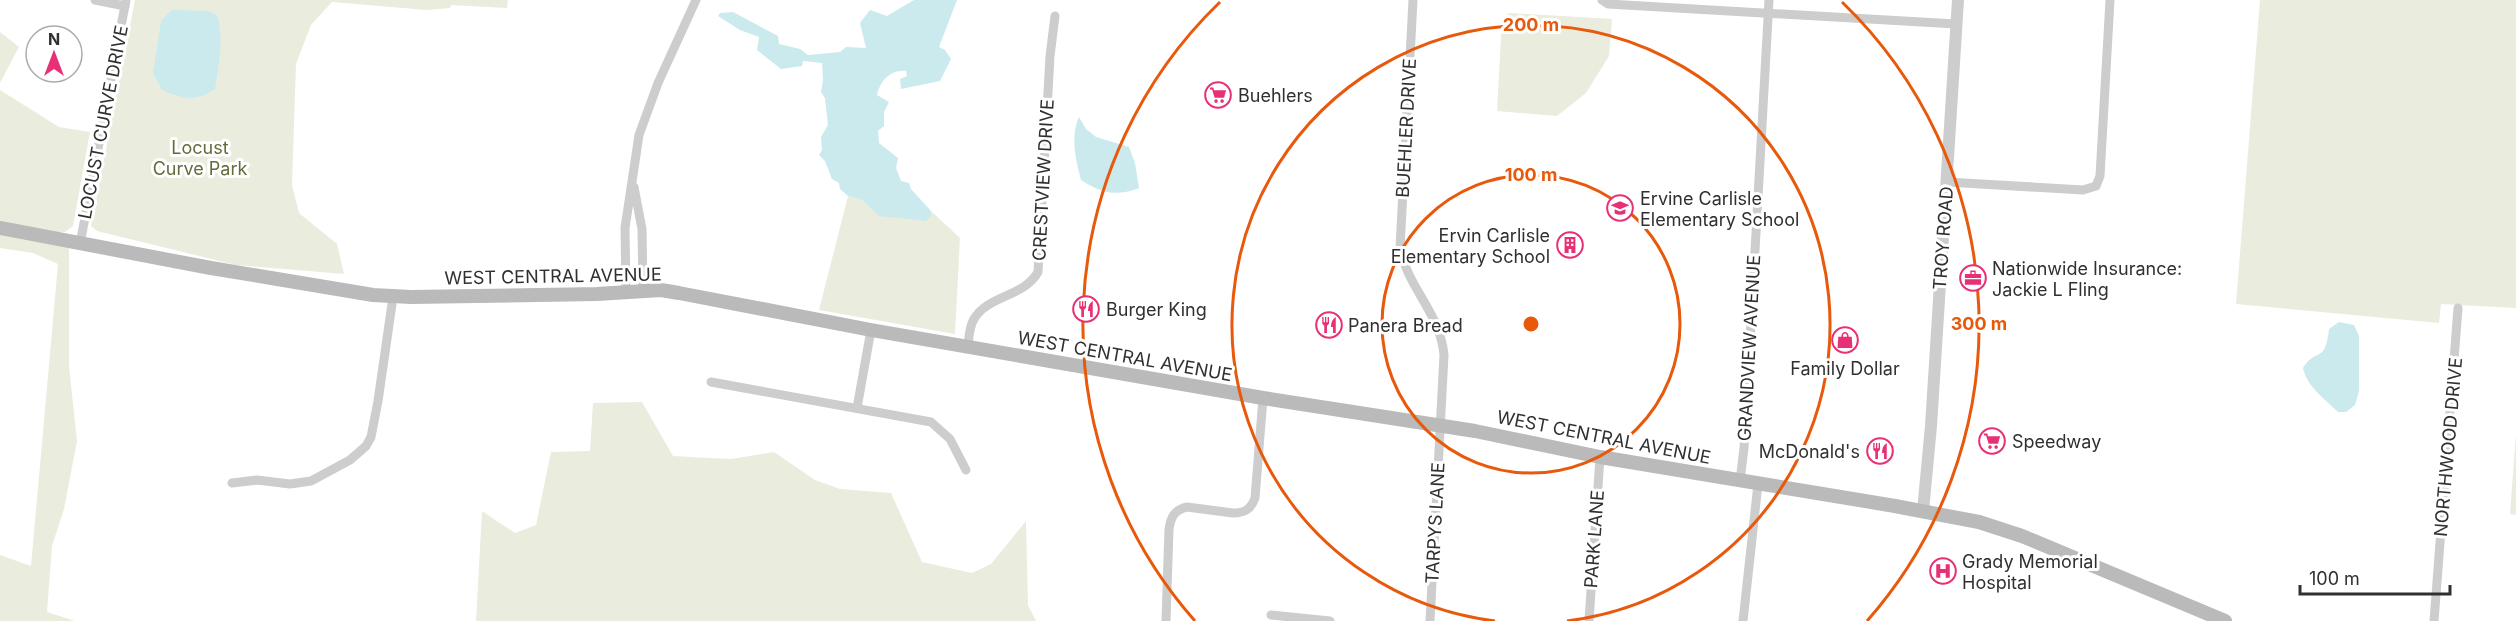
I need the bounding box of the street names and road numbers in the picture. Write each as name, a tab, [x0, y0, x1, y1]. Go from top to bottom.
street label: LOCUST CURVE DRIVE	[74, 23, 132, 221]
street label: BUEHLER DRIVE	[1392, 58, 1420, 198]
street label: CRESTVIEW DRIVE	[1028, 98, 1058, 262]
street label: TROY ROAD	[1929, 186, 1957, 290]
street label: GRANDVIEW AVENUE	[1734, 254, 1764, 442]
street label: WEST CENTRAL AVENUE	[444, 264, 662, 288]
street label: WEST CENTRAL AVENUE	[1016, 327, 1234, 385]
street label: NORTHWOOD DRIVE	[2430, 356, 2466, 538]
street label: WEST CENTRAL AVENUE	[1495, 406, 1713, 468]
street label: TARPYS LANE	[1421, 462, 1449, 584]
street label: PARK LANE	[1580, 489, 1608, 589]

